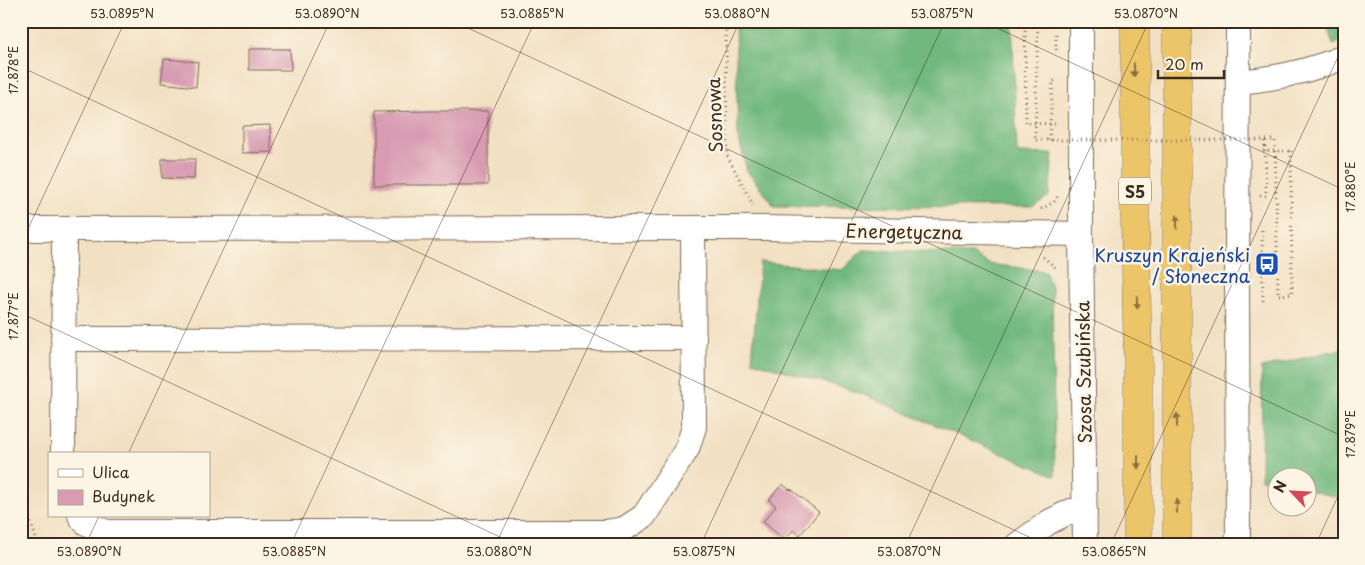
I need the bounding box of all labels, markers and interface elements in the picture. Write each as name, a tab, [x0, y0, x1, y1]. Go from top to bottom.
text: 53.0895°N	[90, 4, 154, 22]
text: 53.0890°N	[294, 4, 360, 22]
text: 53.0885°N	[500, 4, 564, 22]
text: 53.0880°N	[704, 4, 770, 22]
text: 53.0875°N	[911, 4, 973, 22]
text: 53.0870°N	[1114, 4, 1178, 22]
text: 17.878°E	[4, 46, 22, 94]
scale bar	[1158, 48, 1224, 80]
text: 20 m	[1165, 52, 1204, 75]
one-way arrow	[1130, 62, 1138, 78]
street label: Sosnowa	[699, 76, 729, 153]
text: 17.880°E	[1341, 162, 1359, 213]
road number: S5	[1119, 178, 1151, 205]
one-way arrow	[1173, 214, 1181, 230]
street label: Energetyczna	[845, 216, 964, 246]
place label: Kruszyn Krajeński / Słoneczna	[1095, 241, 1251, 289]
bus stop icon: Kruszyn Krajeński / Słoneczna	[1254, 251, 1280, 277]
text: 17.877°E	[4, 292, 22, 340]
one-way arrow	[1133, 295, 1141, 311]
street label: Szosa Szubińska	[1068, 300, 1098, 444]
text: 17.879°E	[1341, 410, 1359, 458]
one-way arrow	[1173, 412, 1181, 428]
legend	[48, 452, 210, 518]
one-way arrow	[1134, 454, 1142, 470]
text: Ulica	[92, 460, 130, 483]
north arrow	[1268, 468, 1318, 518]
text: N	[1268, 477, 1292, 496]
text: Budynek	[92, 484, 155, 507]
one-way arrow	[1173, 498, 1181, 514]
text: 53.0890°N	[56, 542, 122, 560]
text: 53.0885°N	[262, 542, 326, 560]
text: 53.0880°N	[466, 542, 532, 560]
text: 53.0875°N	[673, 542, 735, 560]
text: 53.0870°N	[877, 542, 941, 560]
text: 53.0865°N	[1082, 542, 1146, 560]

